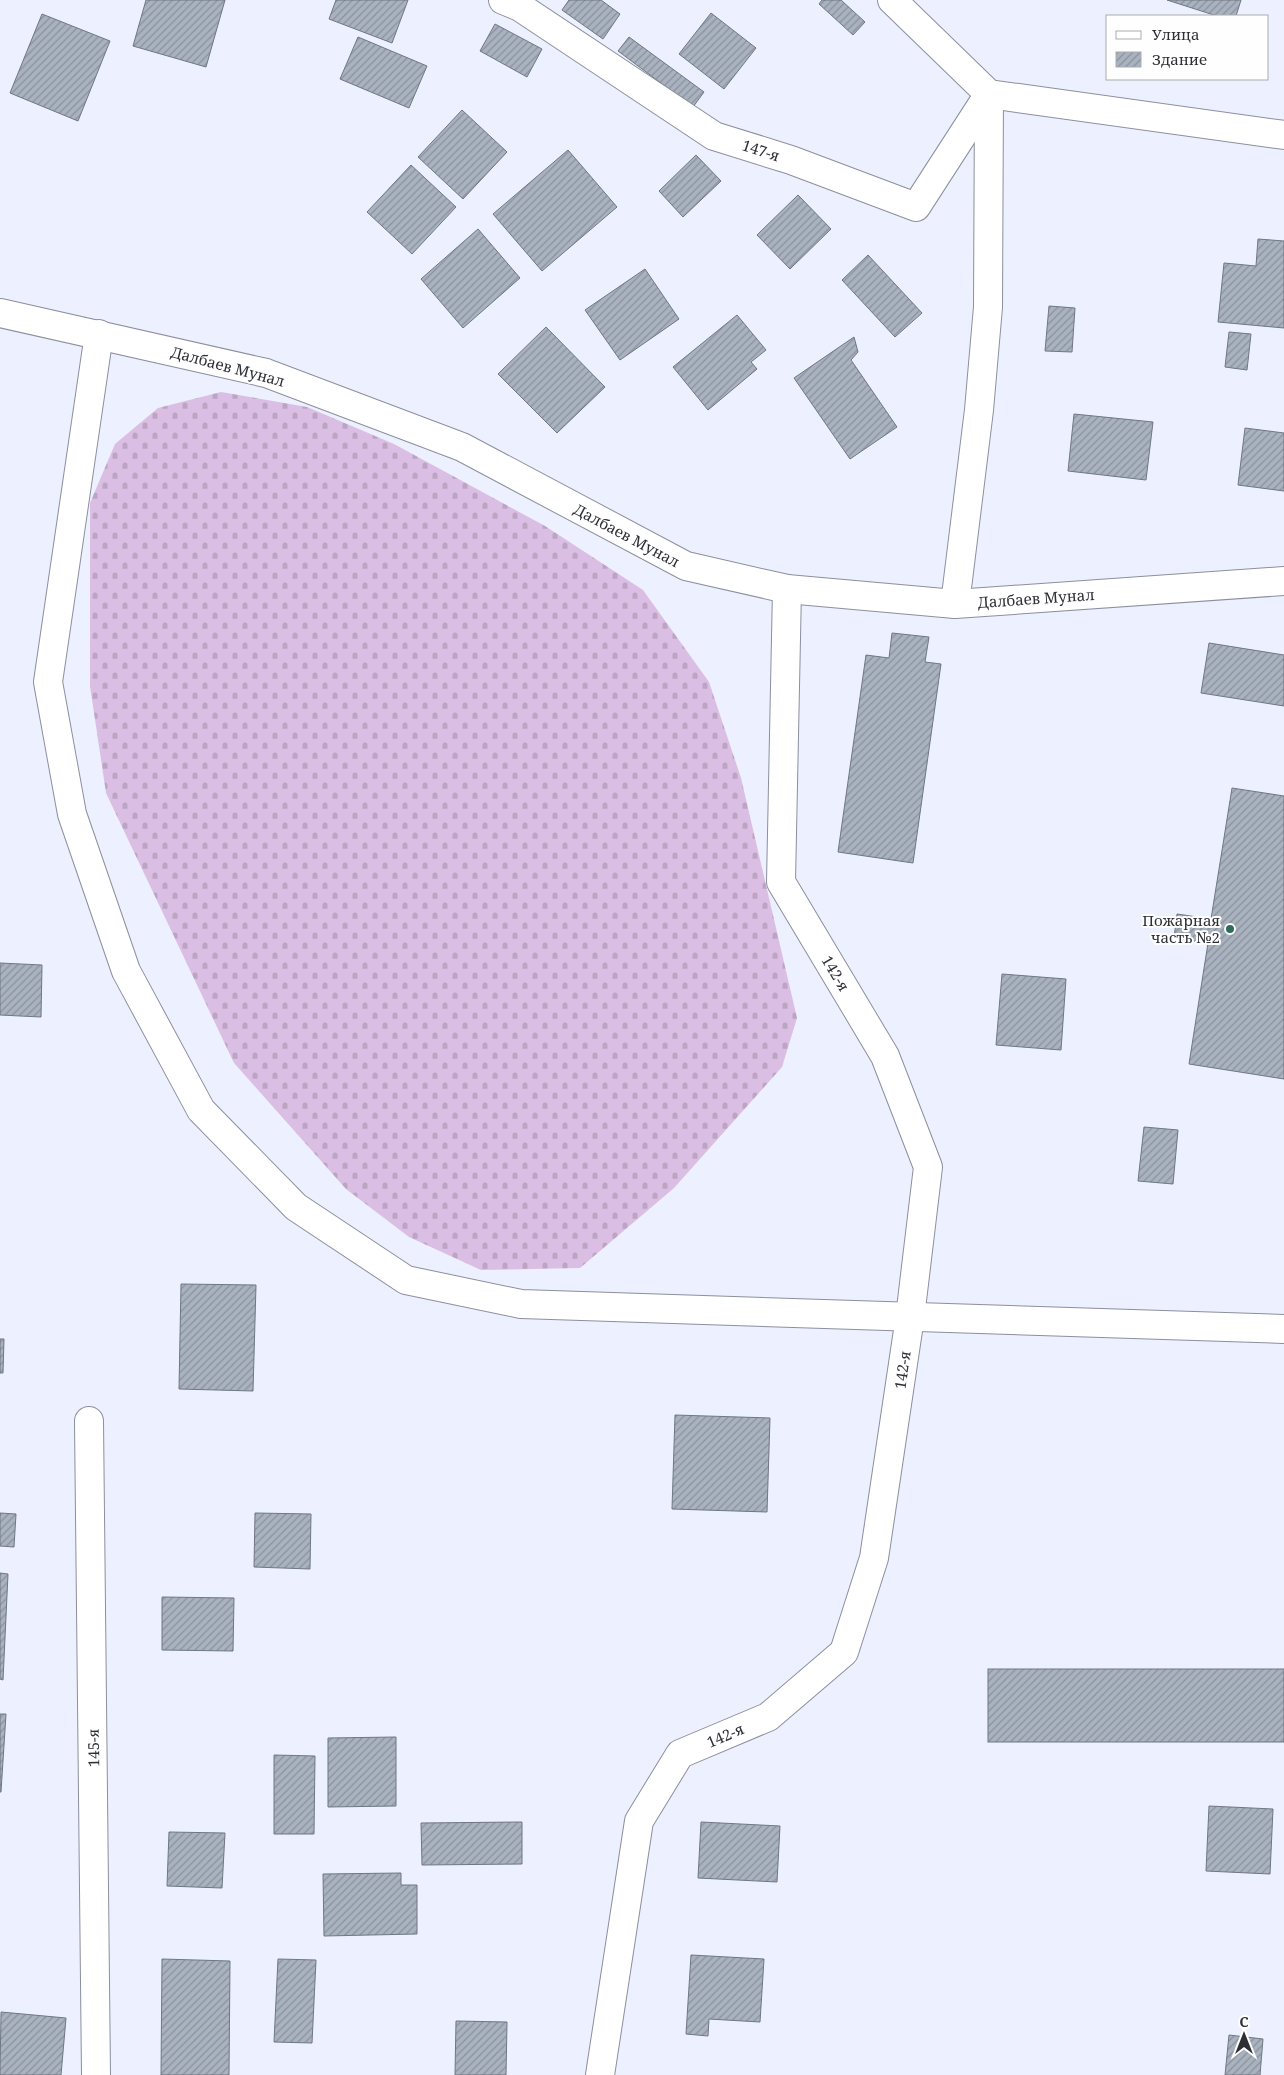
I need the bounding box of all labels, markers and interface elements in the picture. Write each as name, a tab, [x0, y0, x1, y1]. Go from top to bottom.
legend	[1106, 15, 1269, 80]
text: Улица	[1152, 24, 1200, 44]
text: Здание	[1152, 49, 1207, 69]
street label: 147-я	[740, 135, 782, 165]
street label: Далбаев Мунал	[169, 341, 287, 391]
street label: Далбаев Мунал	[571, 499, 683, 571]
street label: Далбаев Мунал	[977, 584, 1095, 612]
place label: Пожарная часть №2	[1142, 910, 1220, 947]
marker: Пожарная часть №2	[1224, 923, 1236, 935]
street label: 142-я	[818, 951, 854, 995]
street label: 142-я	[889, 1350, 915, 1390]
street label: 142-я	[703, 1718, 747, 1752]
street label: 145-я	[83, 1729, 103, 1767]
north arrow	[1219, 2010, 1269, 2060]
text: С	[1239, 2012, 1249, 2031]

